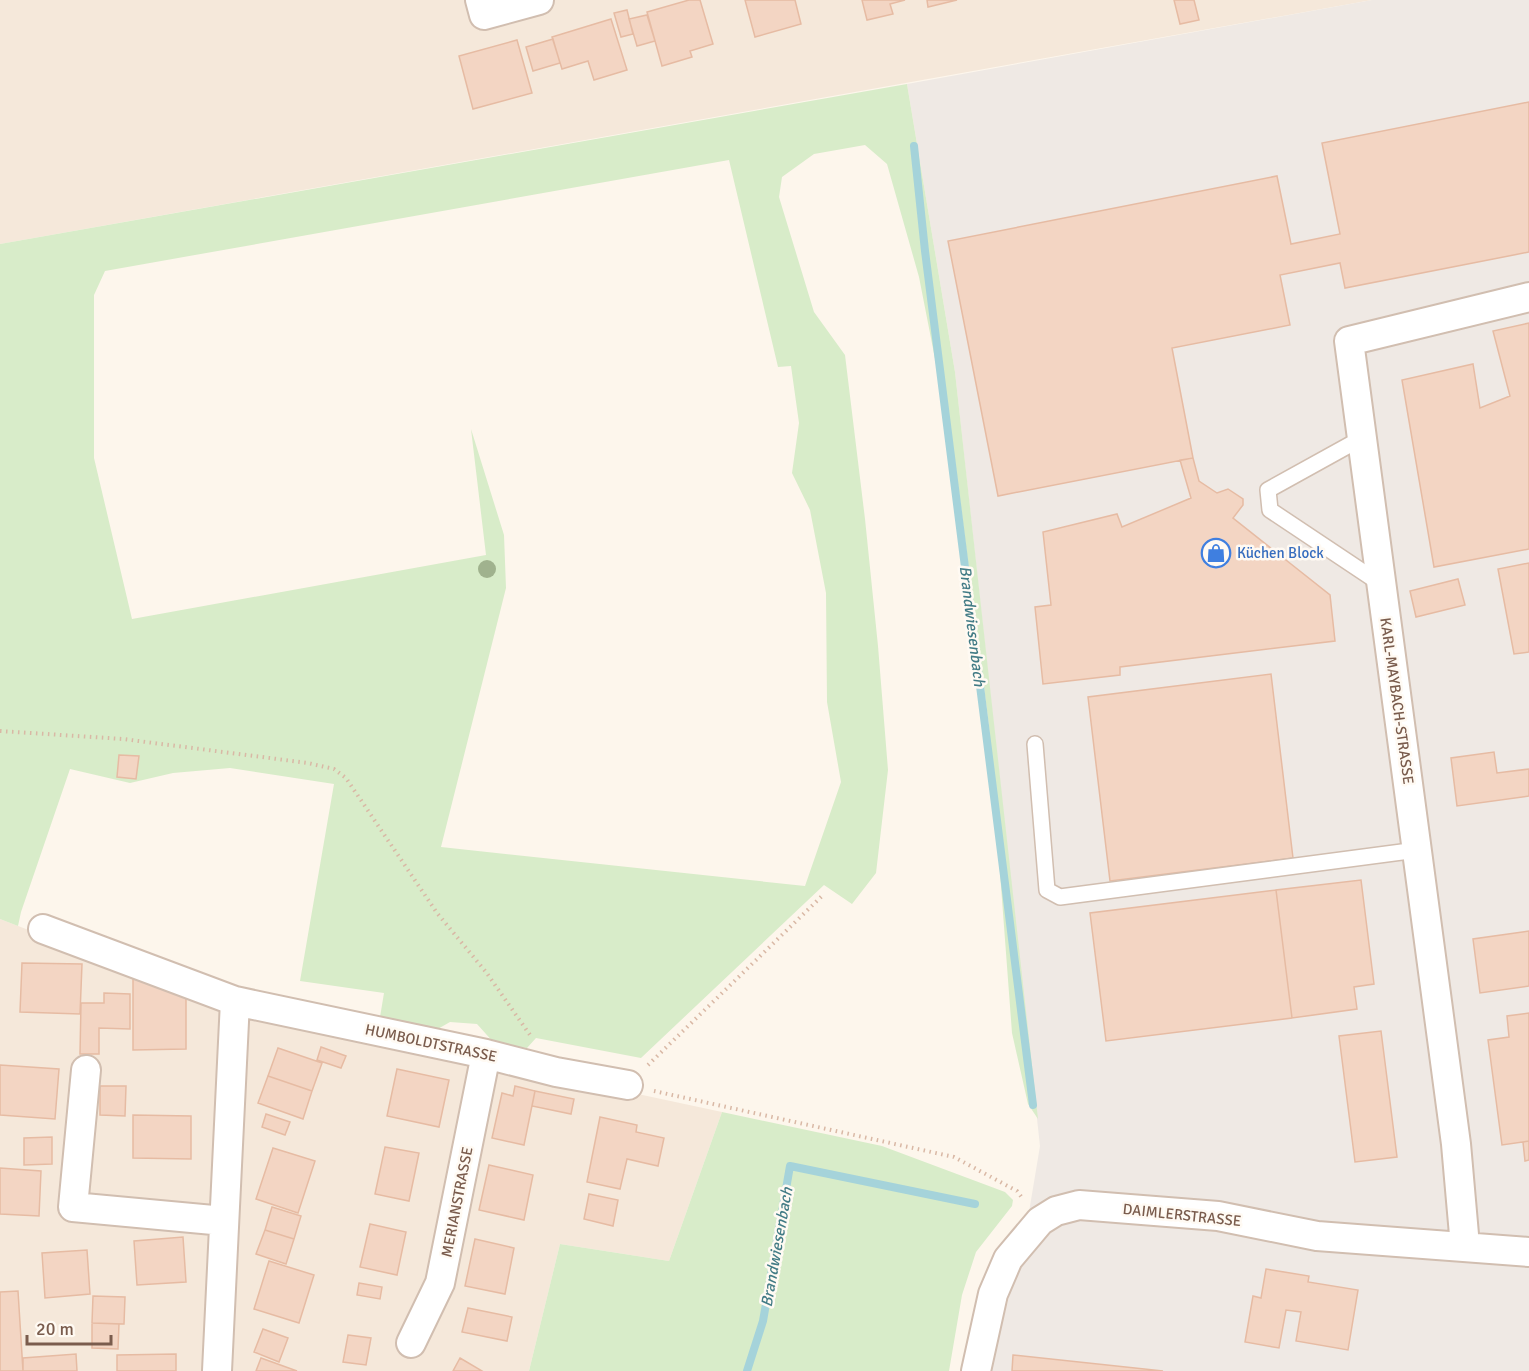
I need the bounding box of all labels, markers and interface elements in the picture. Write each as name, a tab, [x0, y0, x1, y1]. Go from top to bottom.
shop icon: Küchen Block	[1200, 537, 1232, 569]
place label: Küchen Block	[1237, 544, 1324, 562]
water label: Brandwiesenbach	[955, 565, 989, 689]
street label: KARL-MAYBACH-STRASSE	[1376, 616, 1418, 786]
street label: HUMBOLDTSTRASSE	[363, 1020, 499, 1066]
street label: MERIANSTRASSE	[437, 1145, 477, 1259]
water label: Brandwiesenbach	[757, 1185, 798, 1309]
street label: DAIMLERSTRASSE	[1122, 1200, 1242, 1230]
scale bar	[27, 1308, 111, 1346]
text: 20 m	[36, 1318, 74, 1340]

